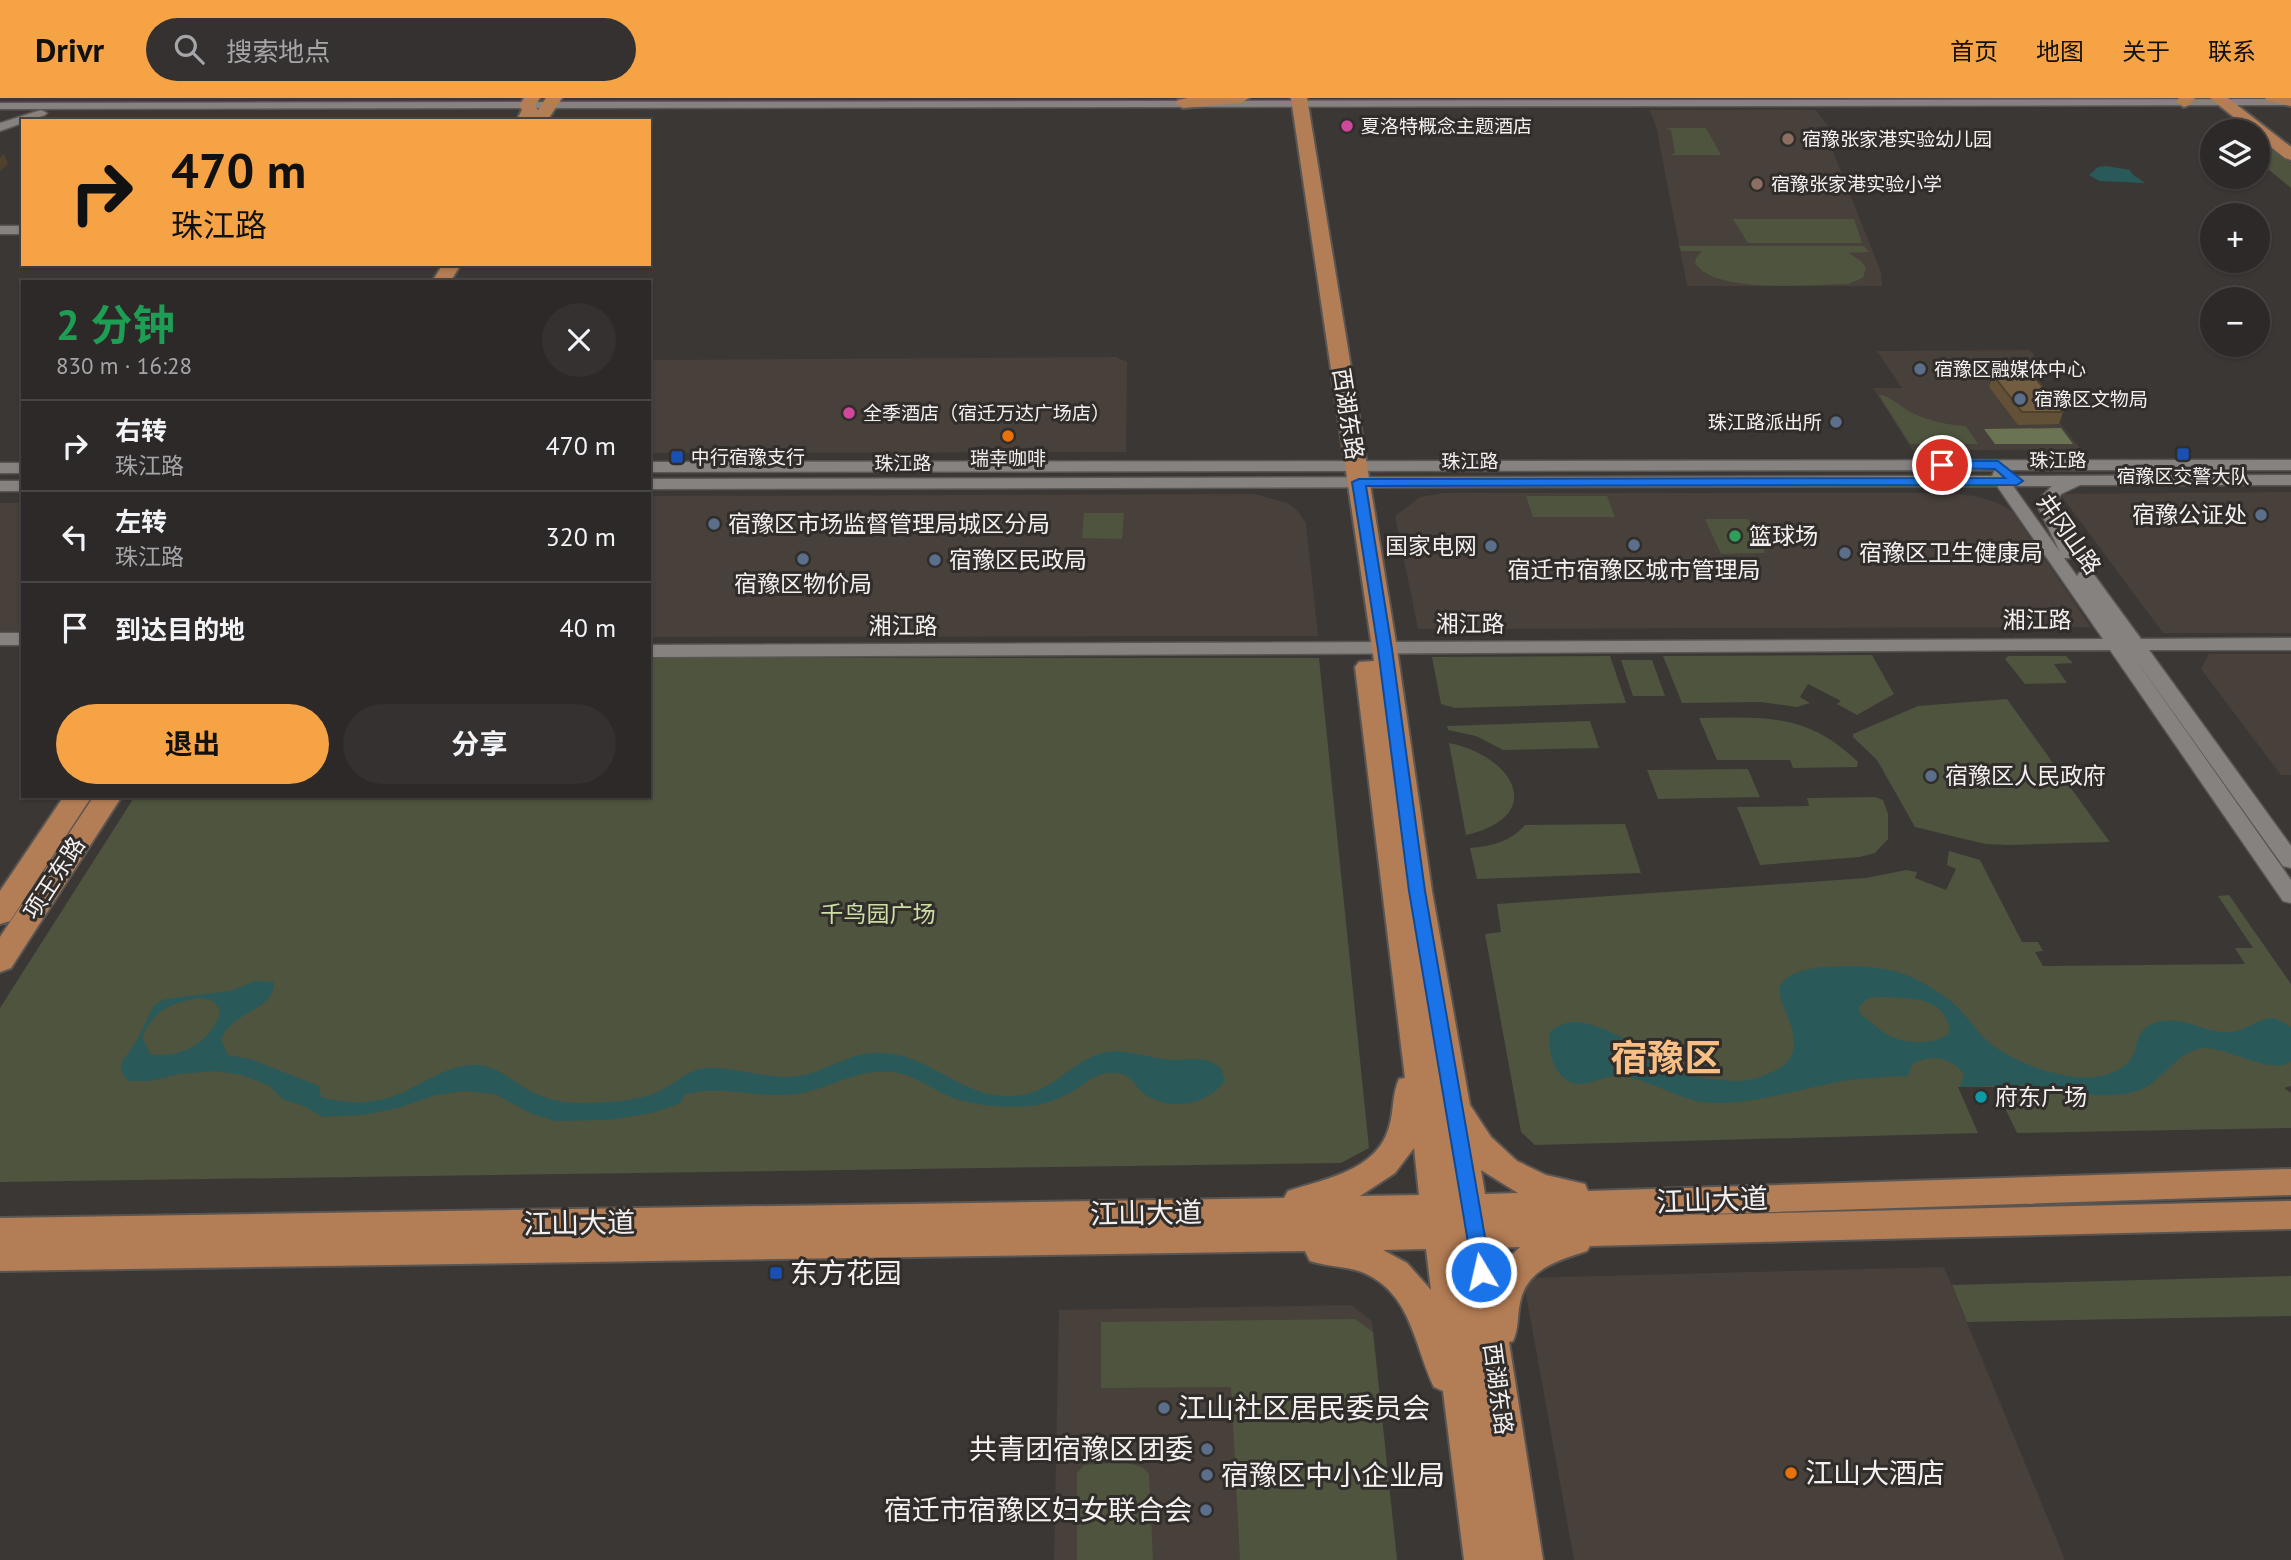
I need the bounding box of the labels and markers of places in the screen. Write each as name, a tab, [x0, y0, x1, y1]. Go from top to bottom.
place label: 夏洛特概念主题酒店	[1361, 114, 1532, 138]
marker: 夏洛特概念主题酒店	[1339, 118, 1355, 134]
place label: 宿豫张家港实验幼儿园	[1802, 127, 1992, 151]
marker: 宿豫张家港实验幼儿园	[1780, 131, 1796, 147]
place label: 宿豫张家港实验小学	[1771, 172, 1942, 196]
marker: 宿豫张家港实验小学	[1749, 176, 1765, 192]
place label: 宿豫区融媒体中心	[1934, 357, 2086, 381]
marker: 宿豫区融媒体中心	[1912, 361, 1928, 377]
place label: 宿豫区文物局	[2034, 387, 2148, 411]
marker: 宿豫区文物局	[2012, 391, 2028, 407]
place label: 全季酒店（宿迁万达广场店）	[863, 401, 1110, 425]
marker: 全季酒店（宿迁万达广场店）	[841, 405, 857, 421]
place label: 珠江路派出所	[1708, 410, 1822, 434]
marker: 珠江路派出所	[1828, 414, 1844, 430]
marker: 瑞幸咖啡	[1000, 428, 1016, 444]
pin	[1912, 435, 1972, 495]
place label: 中行宿豫支行	[691, 445, 805, 469]
place label: 瑞幸咖啡	[970, 446, 1046, 470]
marker: 宿豫区交警大队	[2175, 446, 2191, 462]
marker: 中行宿豫支行	[669, 449, 685, 465]
place label: 宿豫区交警大队	[2116, 464, 2250, 488]
place label: 宿豫公证处	[2132, 500, 2247, 529]
marker: 宿豫公证处	[2253, 507, 2269, 523]
place label: 宿豫区市场监督管理局城区分局	[728, 509, 1050, 538]
marker: 宿豫区市场监督管理局城区分局	[706, 516, 722, 532]
place label: 篮球场	[1749, 521, 1818, 550]
marker: 篮球场	[1727, 528, 1743, 544]
place label: 国家电网	[1385, 531, 1477, 560]
marker: 宿迁市宿豫区城市管理局	[1626, 537, 1642, 553]
marker: 国家电网	[1483, 538, 1499, 554]
place label: 宿豫区卫生健康局	[1859, 538, 2043, 567]
place label: 宿豫区民政局	[949, 545, 1087, 574]
marker: 宿豫区卫生健康局	[1837, 545, 1853, 561]
marker: 宿豫区物价局	[795, 551, 811, 567]
marker: 宿豫区民政局	[927, 552, 943, 568]
place label: 宿迁市宿豫区城市管理局	[1508, 555, 1761, 584]
place label: 宿豫区物价局	[734, 569, 872, 598]
place label: 宿豫区人民政府	[1945, 761, 2106, 790]
marker: 宿豫区人民政府	[1923, 768, 1939, 784]
place label: 府东广场	[1995, 1082, 2087, 1111]
marker: 府东广场	[1973, 1089, 1989, 1105]
place label: 东方花园	[790, 1254, 902, 1291]
marker: 东方花园	[768, 1265, 784, 1281]
place label: 江山社区居民委员会	[1178, 1389, 1430, 1426]
marker: 江山社区居民委员会	[1156, 1400, 1172, 1416]
place label: 共青团宿豫区团委	[969, 1430, 1193, 1467]
marker: 共青团宿豫区团委	[1199, 1441, 1215, 1457]
place label: 江山大酒店	[1805, 1454, 1945, 1491]
place label: 宿豫区中小企业局	[1221, 1456, 1445, 1493]
marker: 江山大酒店	[1783, 1465, 1799, 1481]
marker: 宿豫区中小企业局	[1199, 1467, 1215, 1483]
place label: 宿迁市宿豫区妇女联合会	[884, 1491, 1192, 1528]
marker: 宿迁市宿豫区妇女联合会	[1198, 1502, 1214, 1518]

